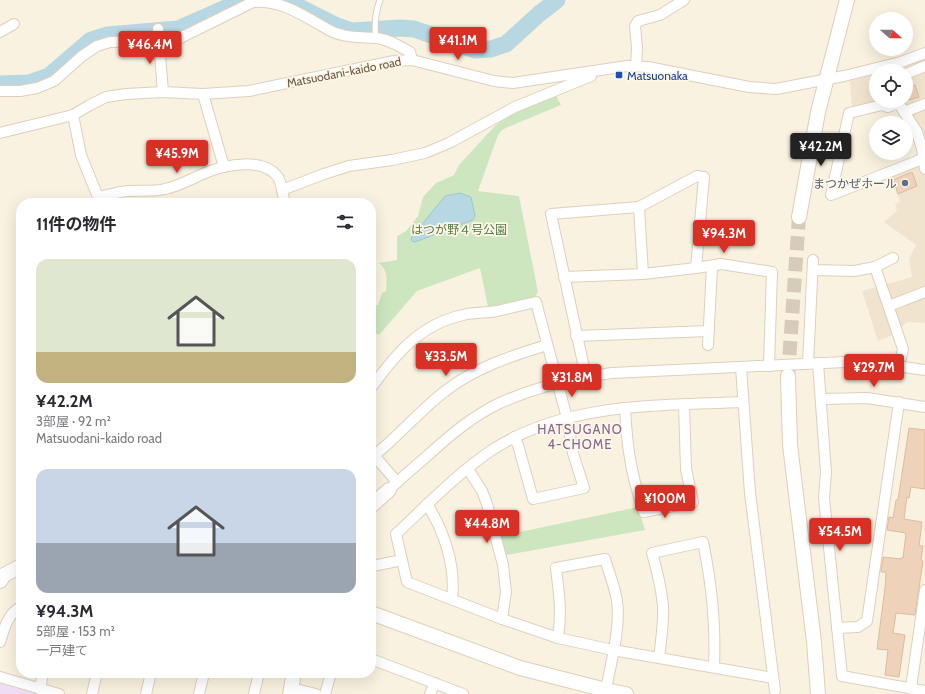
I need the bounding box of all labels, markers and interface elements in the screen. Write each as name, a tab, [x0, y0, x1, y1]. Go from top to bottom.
north arrow	[869, 12, 913, 56]
map controls	[869, 12, 913, 160]
pin: ¥41.1M	[425, 27, 491, 61]
pin: ¥46.4M	[117, 31, 183, 65]
text: ¥41.1M	[439, 32, 477, 48]
text: ¥46.4M	[127, 36, 173, 52]
street label: Matsuodani-kaido road	[286, 54, 402, 90]
button: locate	[869, 64, 913, 108]
place label: Matsuonaka	[627, 68, 688, 83]
marker: Matsuonaka	[614, 70, 624, 80]
button: layers	[869, 116, 913, 160]
pin: ¥42.2M	[788, 133, 854, 167]
text: ¥42.2M	[799, 138, 843, 154]
pin: ¥45.9M	[144, 140, 210, 174]
text: ¥45.9M	[155, 145, 199, 161]
place label: まつかぜホール	[813, 176, 897, 191]
marker: まつかぜホール	[900, 178, 910, 188]
icon: filters	[334, 211, 356, 233]
text: 11件の物件	[36, 214, 117, 234]
pin: ¥94.3M	[691, 220, 757, 254]
park label: はつが野４号公園	[411, 222, 507, 237]
text: ¥94.3M	[702, 225, 746, 241]
icon: home	[160, 285, 232, 357]
pin: ¥33.5M	[413, 343, 479, 377]
text: ¥33.5M	[425, 348, 467, 364]
pin: ¥29.7M	[841, 354, 907, 388]
text: ¥29.7M	[853, 359, 895, 375]
pin: ¥31.8M	[539, 364, 605, 398]
text: ¥31.8M	[551, 369, 593, 385]
text: ¥42.2M	[36, 391, 93, 411]
text: 3部屋 · 92 m²	[36, 413, 111, 429]
district label: HATSUGANO 4-CHOME	[537, 421, 623, 452]
text: Matsuodani-kaido road	[36, 430, 162, 446]
pin: ¥100M	[637, 485, 693, 519]
text: ¥100M	[644, 490, 686, 506]
icon: home	[160, 495, 232, 567]
pin: ¥44.8M	[454, 510, 520, 544]
text: ¥44.8M	[464, 515, 510, 531]
pin: ¥54.5M	[807, 518, 873, 552]
text: ¥54.5M	[818, 523, 862, 539]
text: ¥94.3M	[36, 601, 93, 621]
text: 5部屋 · 153 m²	[36, 623, 115, 639]
text: 一戸建て	[36, 642, 88, 658]

